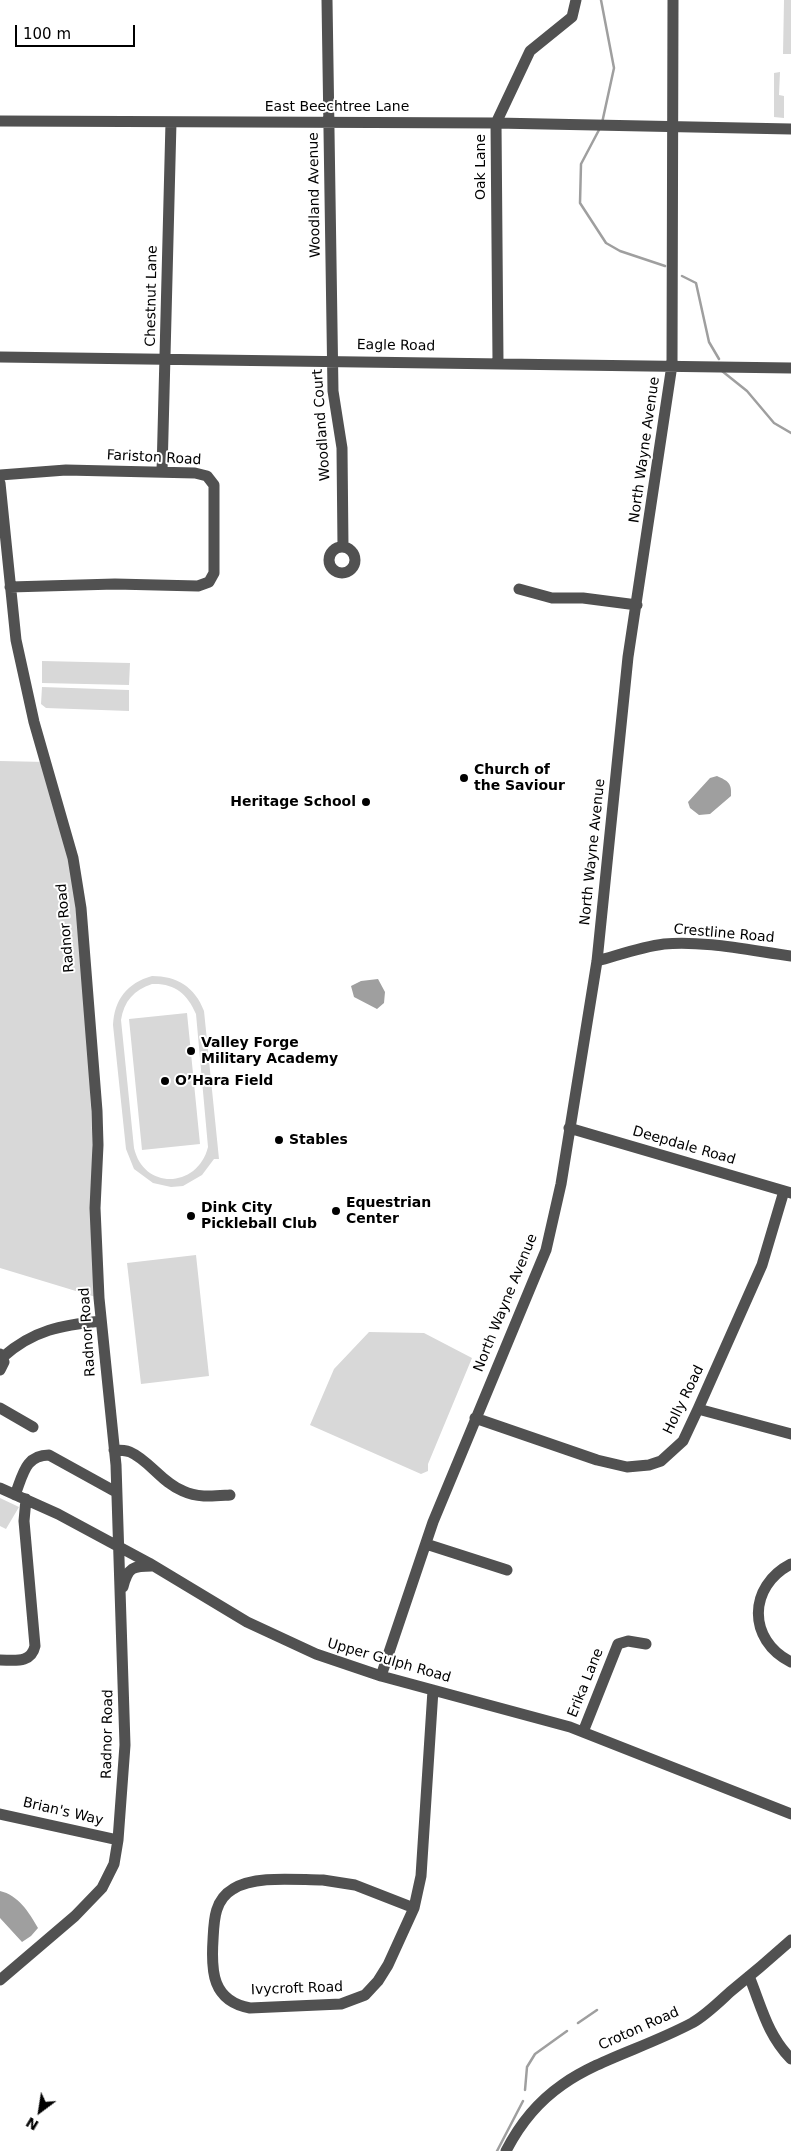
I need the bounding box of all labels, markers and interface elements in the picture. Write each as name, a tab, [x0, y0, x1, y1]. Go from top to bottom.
scale bar	[18, 15, 138, 47]
text: 100 m	[23, 25, 71, 43]
street label: East Beechtree Lane	[265, 99, 409, 115]
street label: Woodland Avenue	[306, 132, 324, 258]
street label: Oak Lane	[473, 134, 489, 200]
street label: Chestnut Lane	[143, 245, 161, 347]
street label: Eagle Road	[357, 337, 435, 355]
street label: Woodland Court	[310, 368, 334, 482]
street label: North Wayne Avenue	[626, 376, 664, 524]
street label: Fariston Road	[106, 447, 202, 469]
place label: Church of the Saviour	[474, 762, 565, 794]
marker: Church of the Saviour	[458, 772, 470, 784]
street label: North Wayne Avenue	[577, 778, 609, 926]
place label: Heritage School	[230, 794, 356, 810]
marker: Heritage School	[360, 796, 372, 808]
street label: Radnor Road	[54, 883, 78, 973]
street label: Crestline Road	[673, 921, 775, 947]
place label: Valley Forge Military Academy	[201, 1035, 338, 1068]
marker: Valley Forge Military Academy	[185, 1045, 197, 1057]
place label: O’Hara Field	[175, 1073, 273, 1089]
marker: O’Hara Field	[159, 1075, 171, 1087]
street label: Deepdale Road	[631, 1123, 737, 1169]
place label: Stables	[289, 1132, 348, 1148]
marker: Stables	[273, 1134, 285, 1146]
place label: Equestrian Center	[346, 1195, 431, 1228]
place label: Dink City Pickleball Club	[201, 1200, 317, 1232]
marker: Equestrian Center	[330, 1205, 342, 1217]
marker: Dink City Pickleball Club	[185, 1210, 197, 1222]
street label: North Wayne Avenue	[471, 1232, 541, 1374]
street label: Radnor Road	[76, 1287, 100, 1377]
street label: Holly Road	[660, 1363, 708, 1437]
street label: Upper Gulph Road	[325, 1635, 453, 1687]
street label: Erika Lane	[564, 1646, 608, 1720]
street label: Radnor Road	[99, 1689, 117, 1779]
street label: Brian's Way	[21, 1795, 105, 1829]
street label: Ivycroft Road	[251, 1979, 343, 1999]
street label: Croton Road	[596, 2004, 682, 2054]
north arrow	[15, 2086, 65, 2136]
text: N	[23, 2114, 41, 2134]

